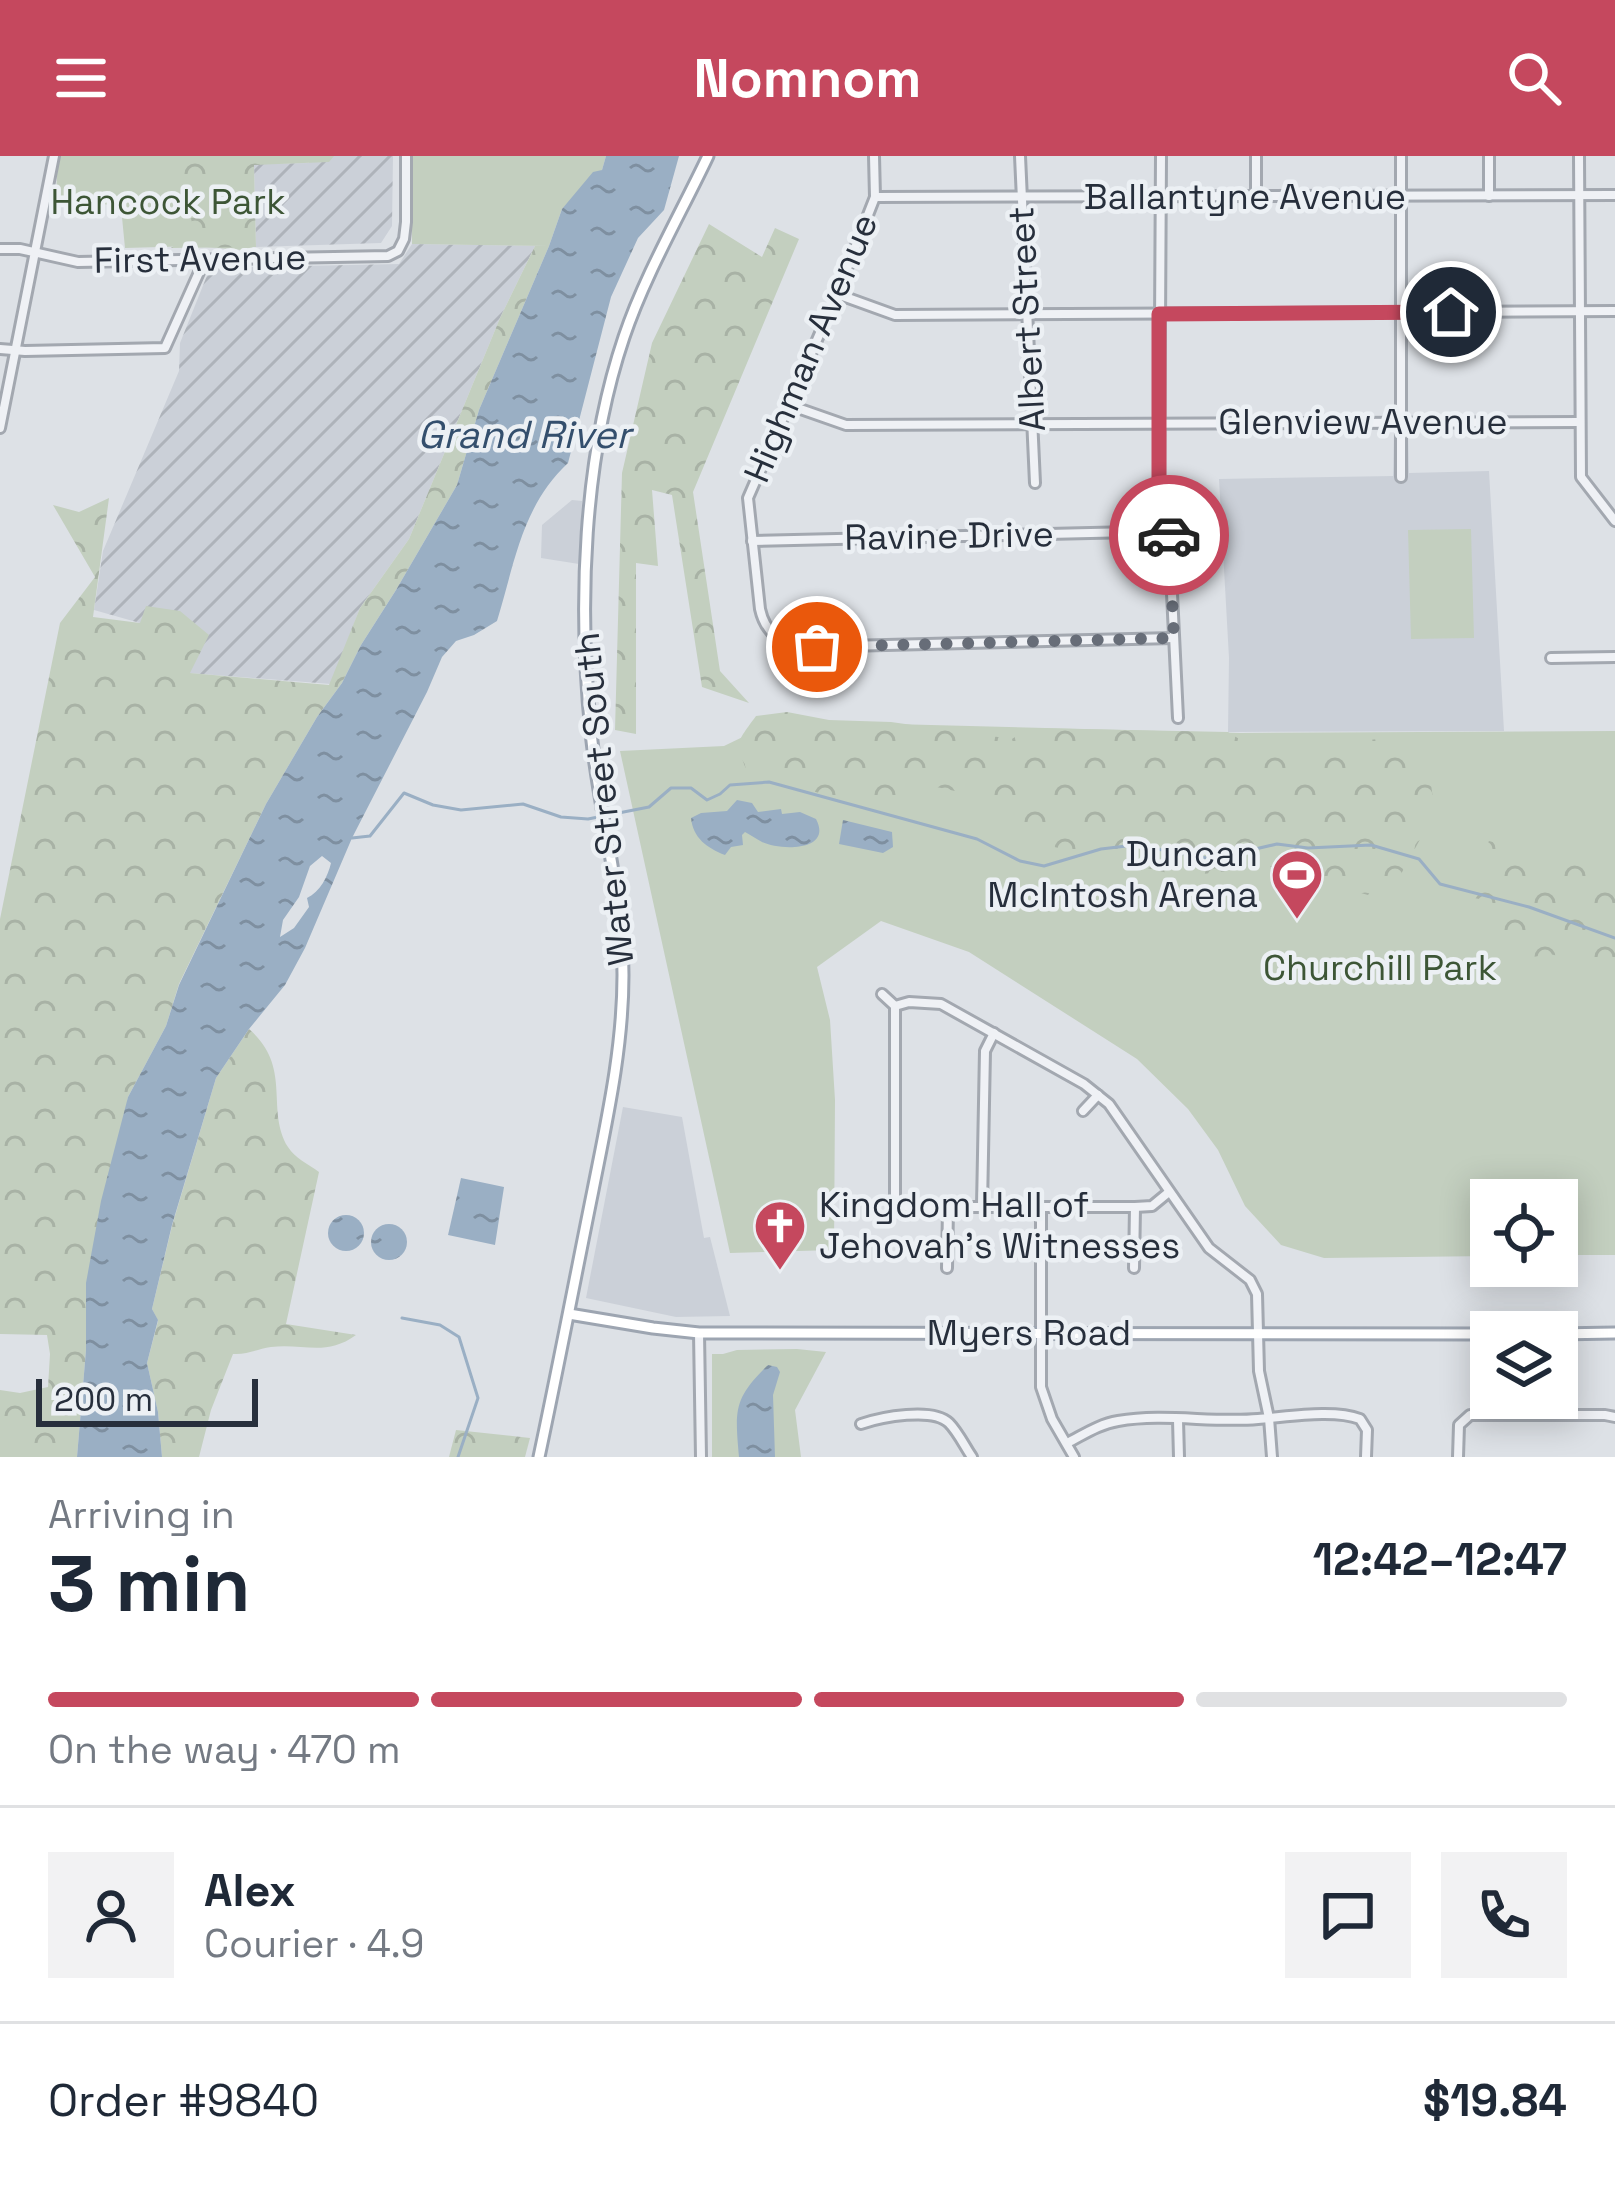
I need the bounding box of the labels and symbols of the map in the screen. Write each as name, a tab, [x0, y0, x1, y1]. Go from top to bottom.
street label: Ballantyne Avenue	[1084, 174, 1406, 220]
park label: Hancock Park	[50, 179, 286, 225]
street label: Albert Street	[998, 205, 1056, 433]
street label: Highman Avenue	[734, 207, 888, 489]
street label: First Avenue	[93, 234, 307, 284]
pin	[1400, 261, 1502, 363]
street label: Glenview Avenue	[1218, 399, 1508, 445]
water label: Grand River	[417, 410, 635, 459]
courier	[1109, 475, 1229, 595]
street label: Ravine Drive	[844, 511, 1054, 561]
pin	[766, 596, 868, 698]
street label: Water Street South	[564, 630, 644, 968]
place label: Duncan McIntosh Arena	[987, 831, 1258, 918]
sports icon: Duncan McIntosh Arena	[1269, 847, 1325, 921]
park label: Churchill Park	[1263, 945, 1497, 991]
place label: Kingdom Hall of Jehovah's Witnesses	[819, 1182, 1180, 1269]
church icon: Kingdom Hall of Jehovah's Witnesses	[752, 1198, 808, 1272]
street label: Myers Road	[927, 1310, 1131, 1356]
scale bar	[36, 1373, 258, 1426]

